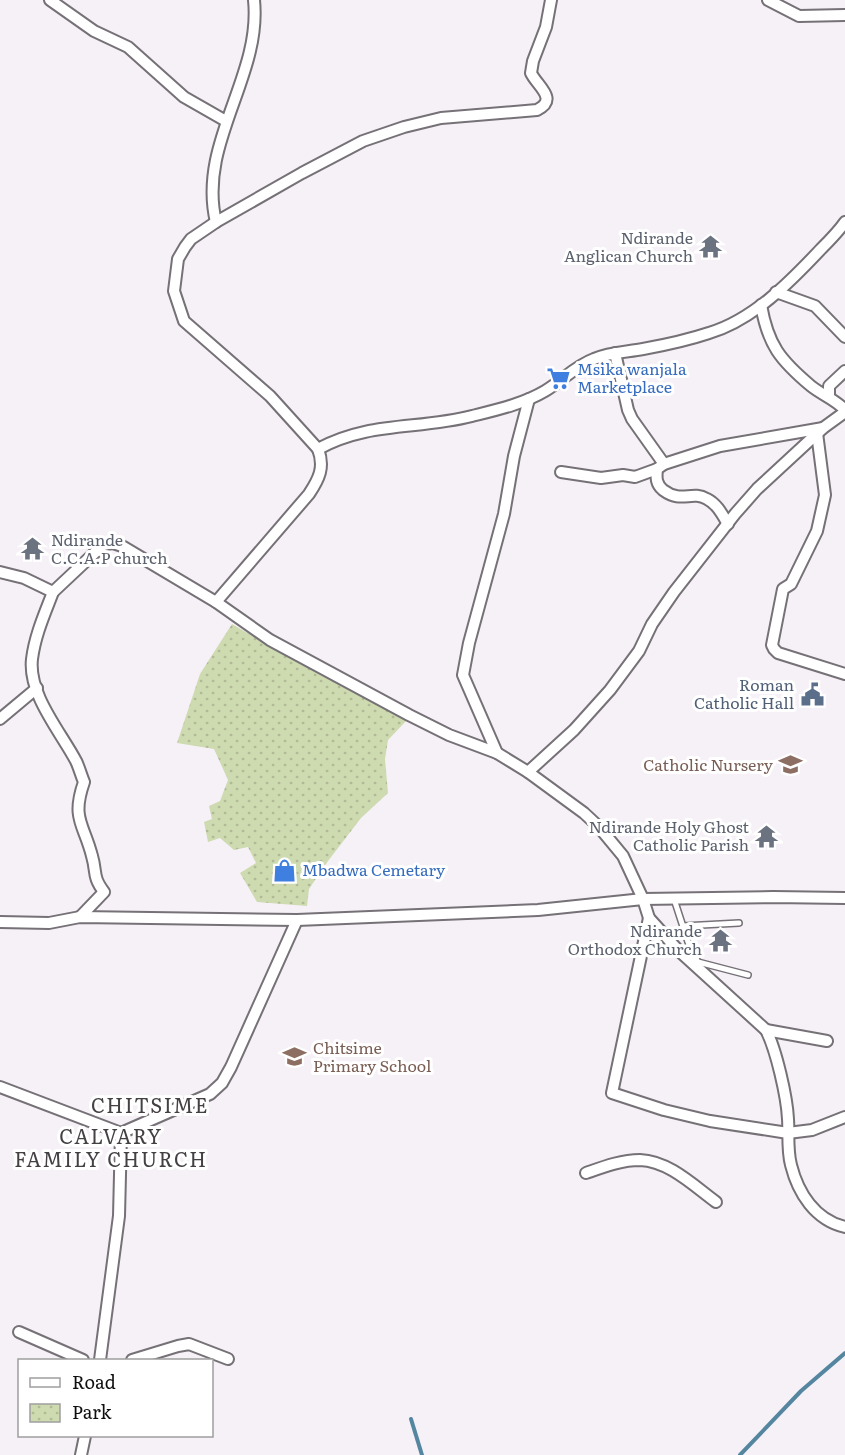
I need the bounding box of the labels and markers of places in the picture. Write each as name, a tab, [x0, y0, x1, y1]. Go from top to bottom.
place label: Ndirande Anglican Church	[564, 225, 693, 267]
temple icon: Ndirande Anglican Church	[698, 234, 724, 260]
place label: Msika wanjala Marketplace	[577, 356, 687, 398]
supermarket icon: Msika wanjala Marketplace	[546, 365, 572, 391]
place label: Ndirande C.C.A.P church	[51, 527, 168, 569]
temple icon: Ndirande C.C.A.P church	[20, 536, 46, 562]
place label: Roman Catholic Hall	[694, 672, 794, 714]
public building icon: Roman Catholic Hall	[799, 681, 825, 707]
place label: Catholic Nursery	[643, 752, 774, 776]
school or university icon: Catholic Nursery	[778, 752, 804, 778]
place label: Ndirande Holy Ghost Catholic Parish	[589, 814, 750, 856]
temple icon: Ndirande Holy Ghost Catholic Parish	[754, 823, 780, 849]
shop icon: Mbadwa Cemetary	[271, 857, 297, 883]
place label: Mbadwa Cemetary	[302, 857, 446, 881]
place label: Ndirande Orthodox Church	[568, 918, 702, 960]
temple icon: Ndirande Orthodox Church	[707, 927, 733, 953]
place label: Chitsime Primary School	[313, 1035, 431, 1077]
school or university icon: Chitsime Primary School	[282, 1044, 308, 1070]

